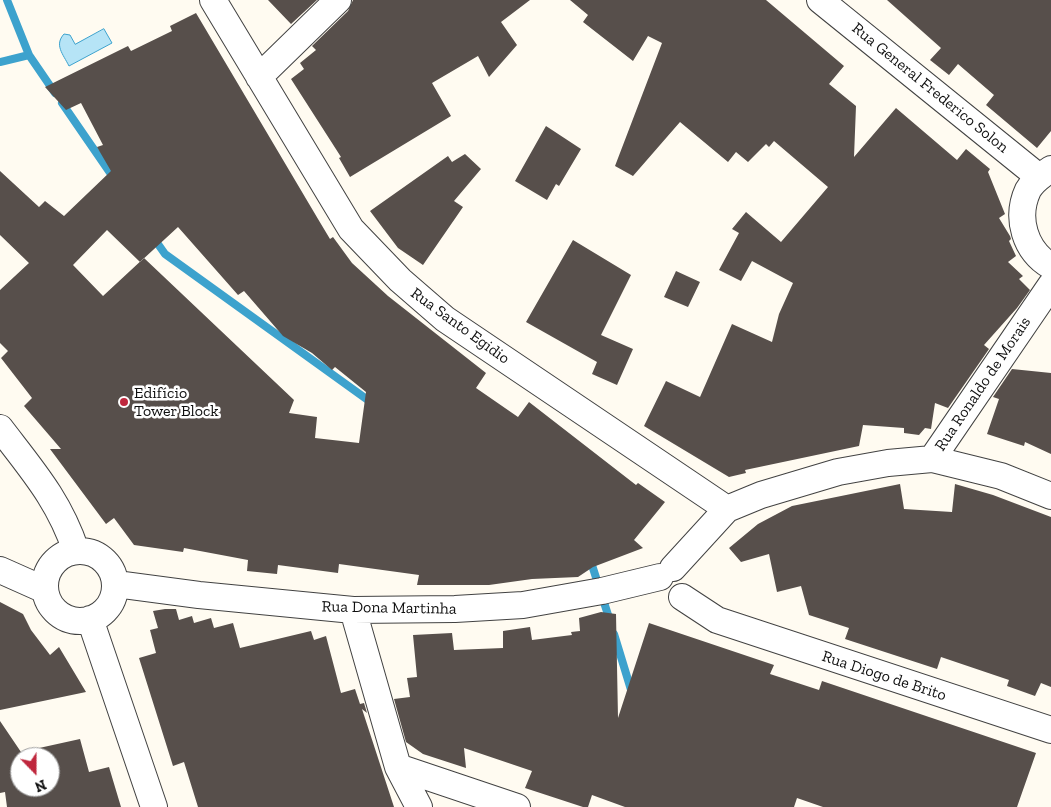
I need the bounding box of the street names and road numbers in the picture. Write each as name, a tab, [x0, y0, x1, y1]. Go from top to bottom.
street label: Rua General Frederico Solon	[848, 19, 1012, 157]
street label: Rua Santo Egidio	[407, 284, 513, 368]
street label: Rua Ronaldo de Morais	[931, 313, 1035, 455]
street label: Rua Dona Martinha	[321, 597, 457, 619]
street label: Rua Diogo de Brito	[819, 647, 949, 705]

